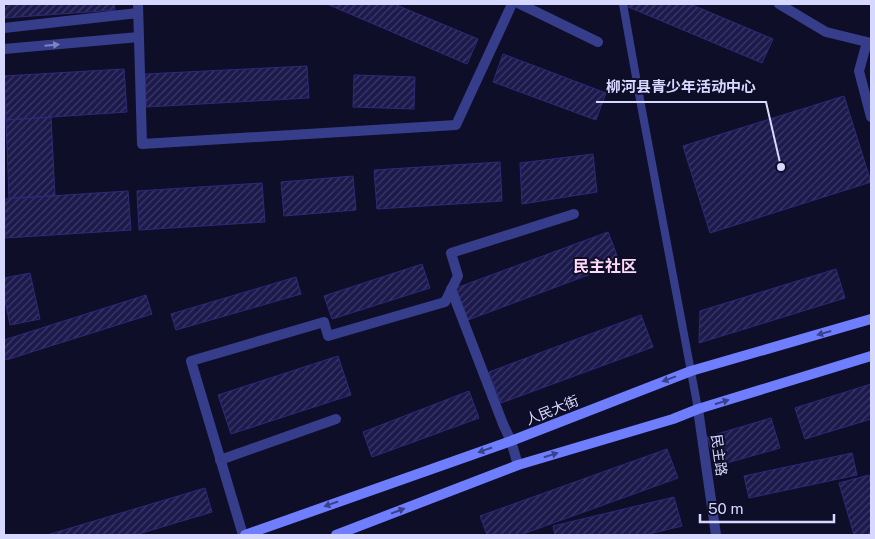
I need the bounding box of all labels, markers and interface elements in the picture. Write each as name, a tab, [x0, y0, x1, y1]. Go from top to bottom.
one-way arrow	[45, 41, 61, 49]
callout: 柳河县青少年活动中心	[596, 72, 766, 102]
text: 柳河县青少年活动中心	[606, 78, 756, 95]
district label: 民主社区	[573, 257, 637, 276]
one-way arrow	[817, 329, 832, 337]
one-way arrow	[661, 376, 676, 383]
street label: 人民大街	[523, 392, 581, 428]
one-way arrow	[715, 397, 730, 405]
street label: 民主路	[708, 433, 730, 477]
one-way arrow	[477, 447, 492, 454]
one-way arrow	[543, 451, 558, 459]
scale bar	[700, 492, 834, 524]
text: 50 m	[708, 500, 743, 517]
one-way arrow	[324, 501, 339, 508]
one-way arrow	[391, 507, 406, 515]

